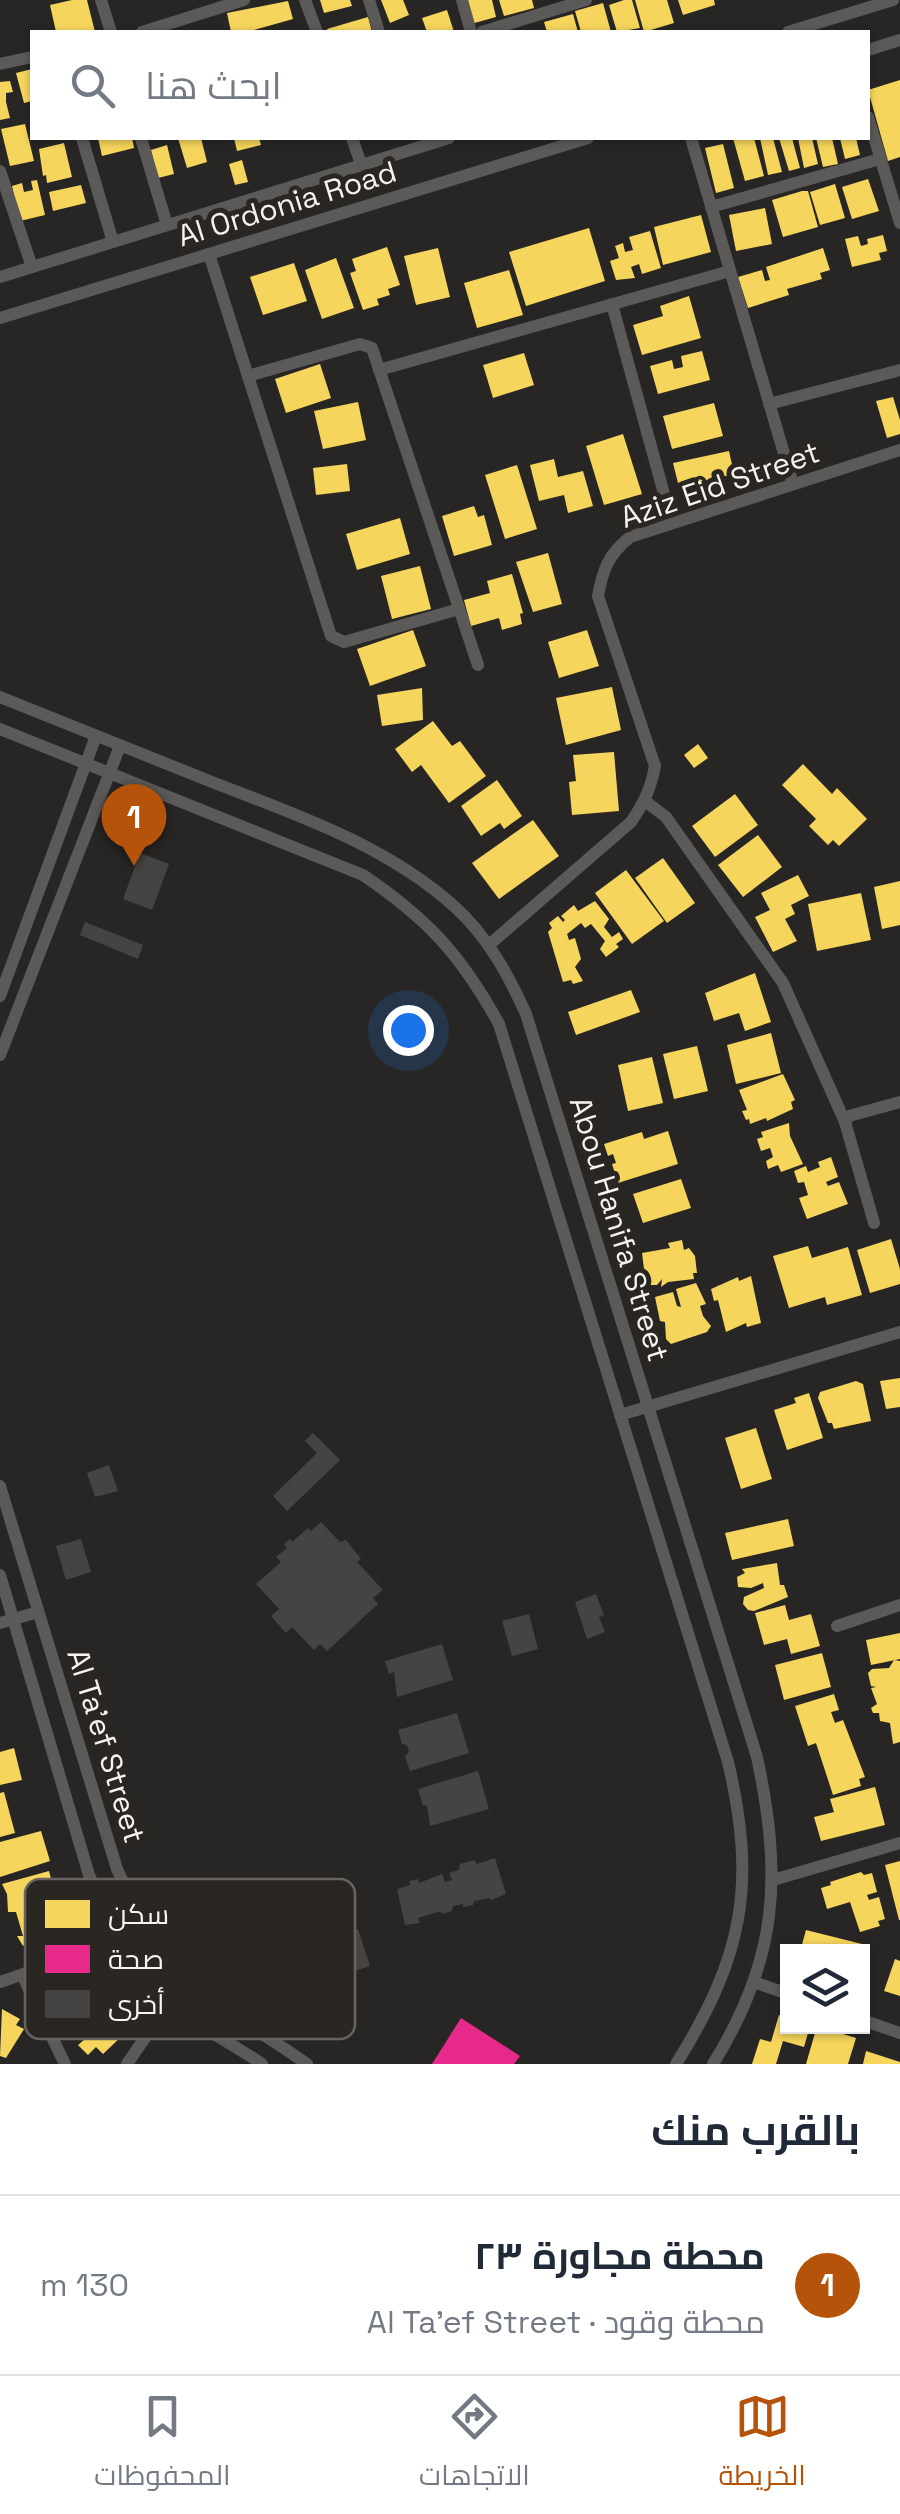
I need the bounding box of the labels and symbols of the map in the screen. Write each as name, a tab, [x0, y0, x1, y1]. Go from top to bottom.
street label: Al Ordonia Road	[173, 152, 401, 255]
street label: Aziz Eid Street	[615, 432, 825, 537]
pin: 1	[102, 784, 166, 866]
your location	[383, 1005, 434, 1056]
street label: Abou Hanifa Street	[561, 1092, 678, 1366]
street label: Al Ta'ef Street	[58, 1644, 155, 1848]
legend	[25, 1879, 355, 2039]
text: سكن	[108, 1896, 169, 1932]
text: صحة	[108, 1941, 164, 1977]
text: أخرى	[108, 1986, 165, 2022]

